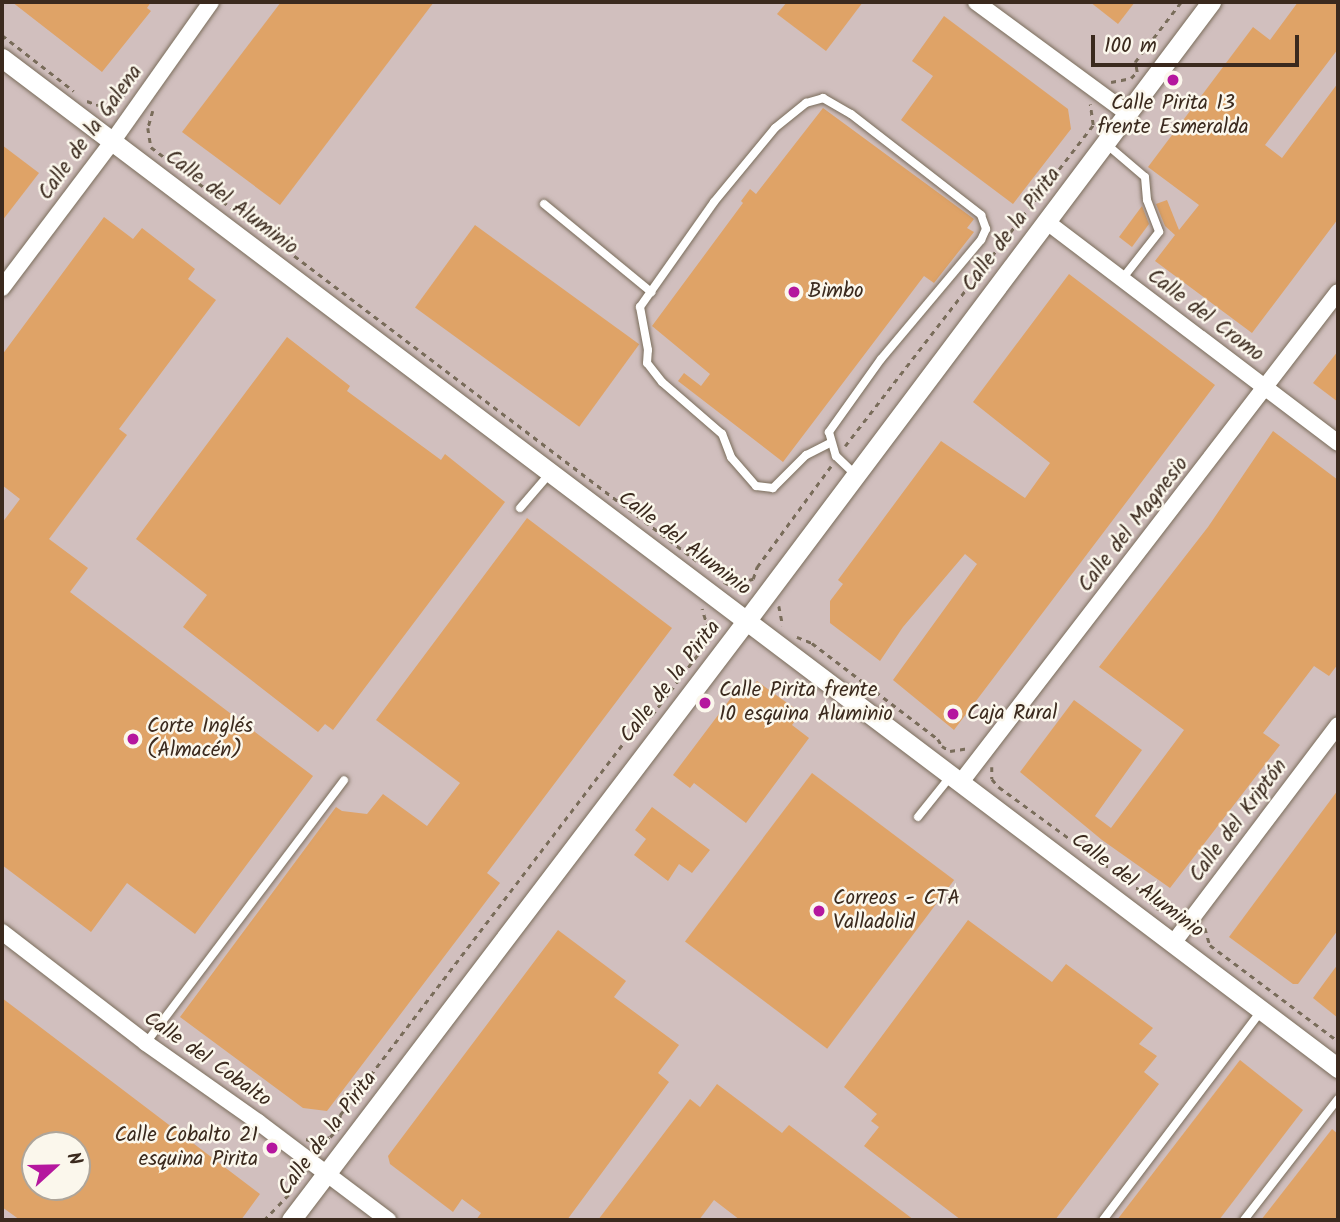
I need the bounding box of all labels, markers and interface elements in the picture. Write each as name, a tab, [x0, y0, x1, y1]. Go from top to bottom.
scale bar	[1095, 21, 1303, 65]
text: 100 m	[1104, 30, 1157, 63]
street label: Calle de la Galena	[34, 61, 148, 205]
marker: Calle Pirita 13 frente Esmeralda	[1165, 72, 1181, 88]
place label: Calle Pirita 13 frente Esmeralda	[1097, 91, 1249, 141]
street label: Calle del Aluminio	[160, 145, 302, 261]
street label: Calle de la Pirita	[957, 163, 1067, 297]
street label: Calle del Cromo	[1142, 264, 1268, 368]
place label: Bimbo	[808, 279, 864, 305]
marker: Bimbo	[786, 284, 802, 300]
street label: Calle del Magnesio	[1073, 452, 1195, 598]
street label: Calle del Aluminio	[613, 486, 755, 602]
street label: Calle de la Pirita	[615, 616, 727, 748]
place label: Calle Pirita frente 10 esquina Aluminio	[719, 678, 893, 728]
marker: Calle Pirita frente 10 esquina Aluminio	[697, 695, 713, 711]
place label: Caja Rural	[967, 701, 1057, 727]
marker: Caja Rural	[945, 706, 961, 722]
place label: Corte Inglés (Almacén)	[147, 714, 253, 764]
marker: Corte Inglés (Almacén)	[125, 731, 141, 747]
street label: Calle del Kriptón	[1185, 755, 1293, 887]
street label: Calle del Aluminio	[1066, 828, 1208, 944]
place label: Correos - CTA Valladolid	[833, 886, 960, 936]
marker: Correos - CTA Valladolid	[811, 903, 827, 919]
street label: Calle del Cobalto	[138, 1007, 276, 1113]
street label: Calle de la Pirita	[273, 1067, 383, 1201]
place label: Calle Cobalto 21 esquina Pirita	[114, 1123, 258, 1173]
north arrow	[21, 1131, 91, 1201]
marker: Calle Cobalto 21 esquina Pirita	[264, 1140, 280, 1156]
text: N	[57, 1148, 90, 1170]

